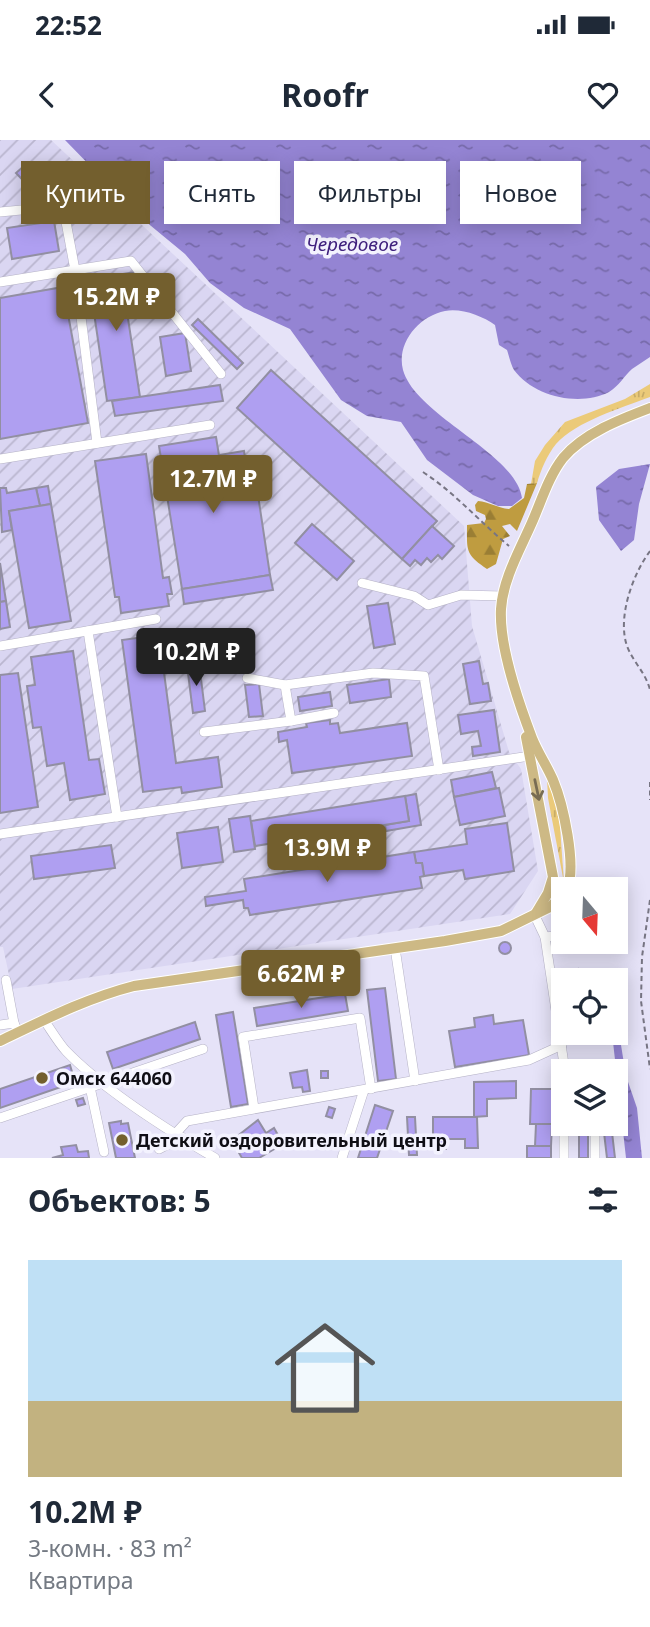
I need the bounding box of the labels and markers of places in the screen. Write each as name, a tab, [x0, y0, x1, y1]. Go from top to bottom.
pin: 15.2M ₽	[51, 274, 181, 333]
pin: 12.7M ₽	[148, 456, 278, 515]
pin: 10.2M ₽	[131, 629, 261, 688]
pin: 13.9M ₽	[262, 824, 392, 884]
pin: 6.62M ₽	[236, 950, 366, 1010]
place label: Омск 644060	[56, 1066, 172, 1090]
marker: Омск 644060	[34, 1070, 50, 1086]
place label: Детский оздоровительный центр	[136, 1128, 447, 1152]
marker: Детский оздоровительный центр	[114, 1132, 130, 1148]

